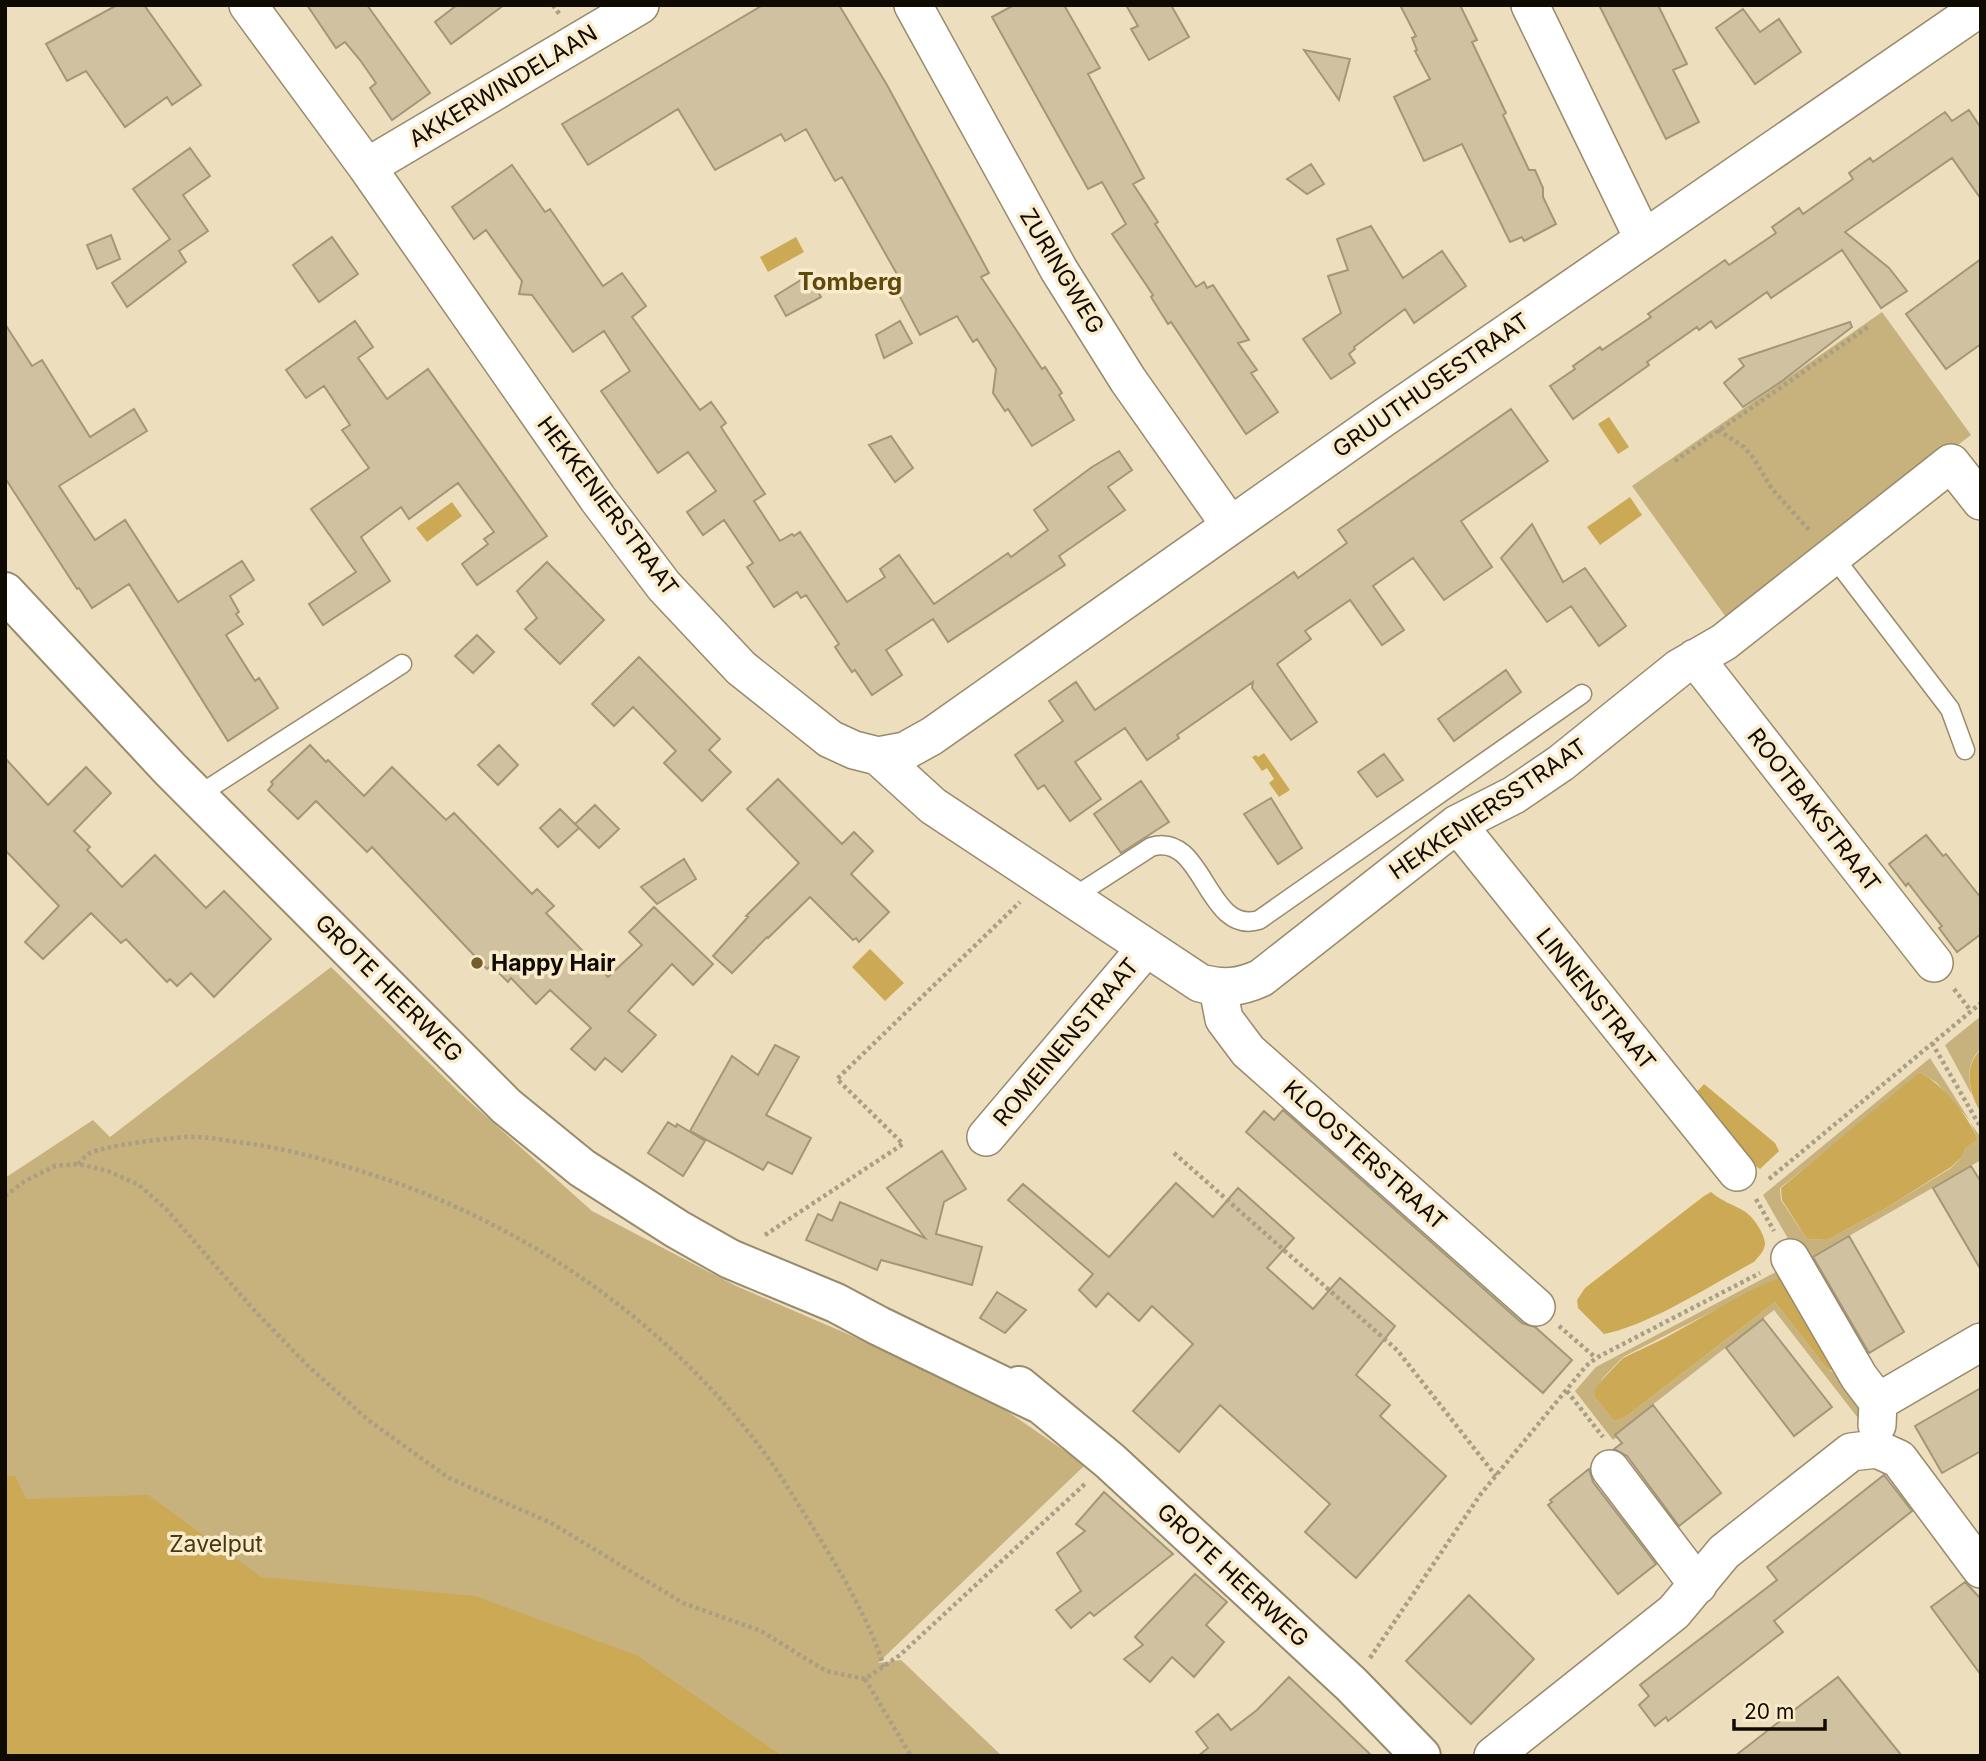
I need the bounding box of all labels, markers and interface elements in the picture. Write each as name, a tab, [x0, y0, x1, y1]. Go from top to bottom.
street label: AKKERWINDELAAN	[404, 19, 602, 153]
street label: ZURINGWEG	[1014, 203, 1110, 339]
district label: Tomberg	[798, 267, 902, 296]
street label: GRUUTHUSESTRAAT	[1327, 307, 1535, 463]
street label: HEKKENIERSTRAAT	[531, 411, 685, 601]
street label: ROOTBAKSTRAAT	[1742, 723, 1886, 897]
street label: HEKKENIERSSTRAAT	[1384, 733, 1592, 885]
street label: GROTE HEERWEG	[309, 908, 469, 1068]
street label: LINNENSTRAAT	[1530, 922, 1662, 1076]
place label: Happy Hair	[491, 949, 616, 977]
street label: ROMEINENSTRAAT	[987, 952, 1145, 1132]
marker: Happy Hair	[469, 955, 485, 971]
street label: KLOOSTERSTRAAT	[1277, 1074, 1453, 1236]
street label: GROTE HEERWEG	[1151, 1498, 1315, 1652]
park label: Zavelput	[169, 1530, 263, 1558]
scale bar	[1734, 1688, 1825, 1732]
text: 20 m	[1744, 1699, 1794, 1724]

